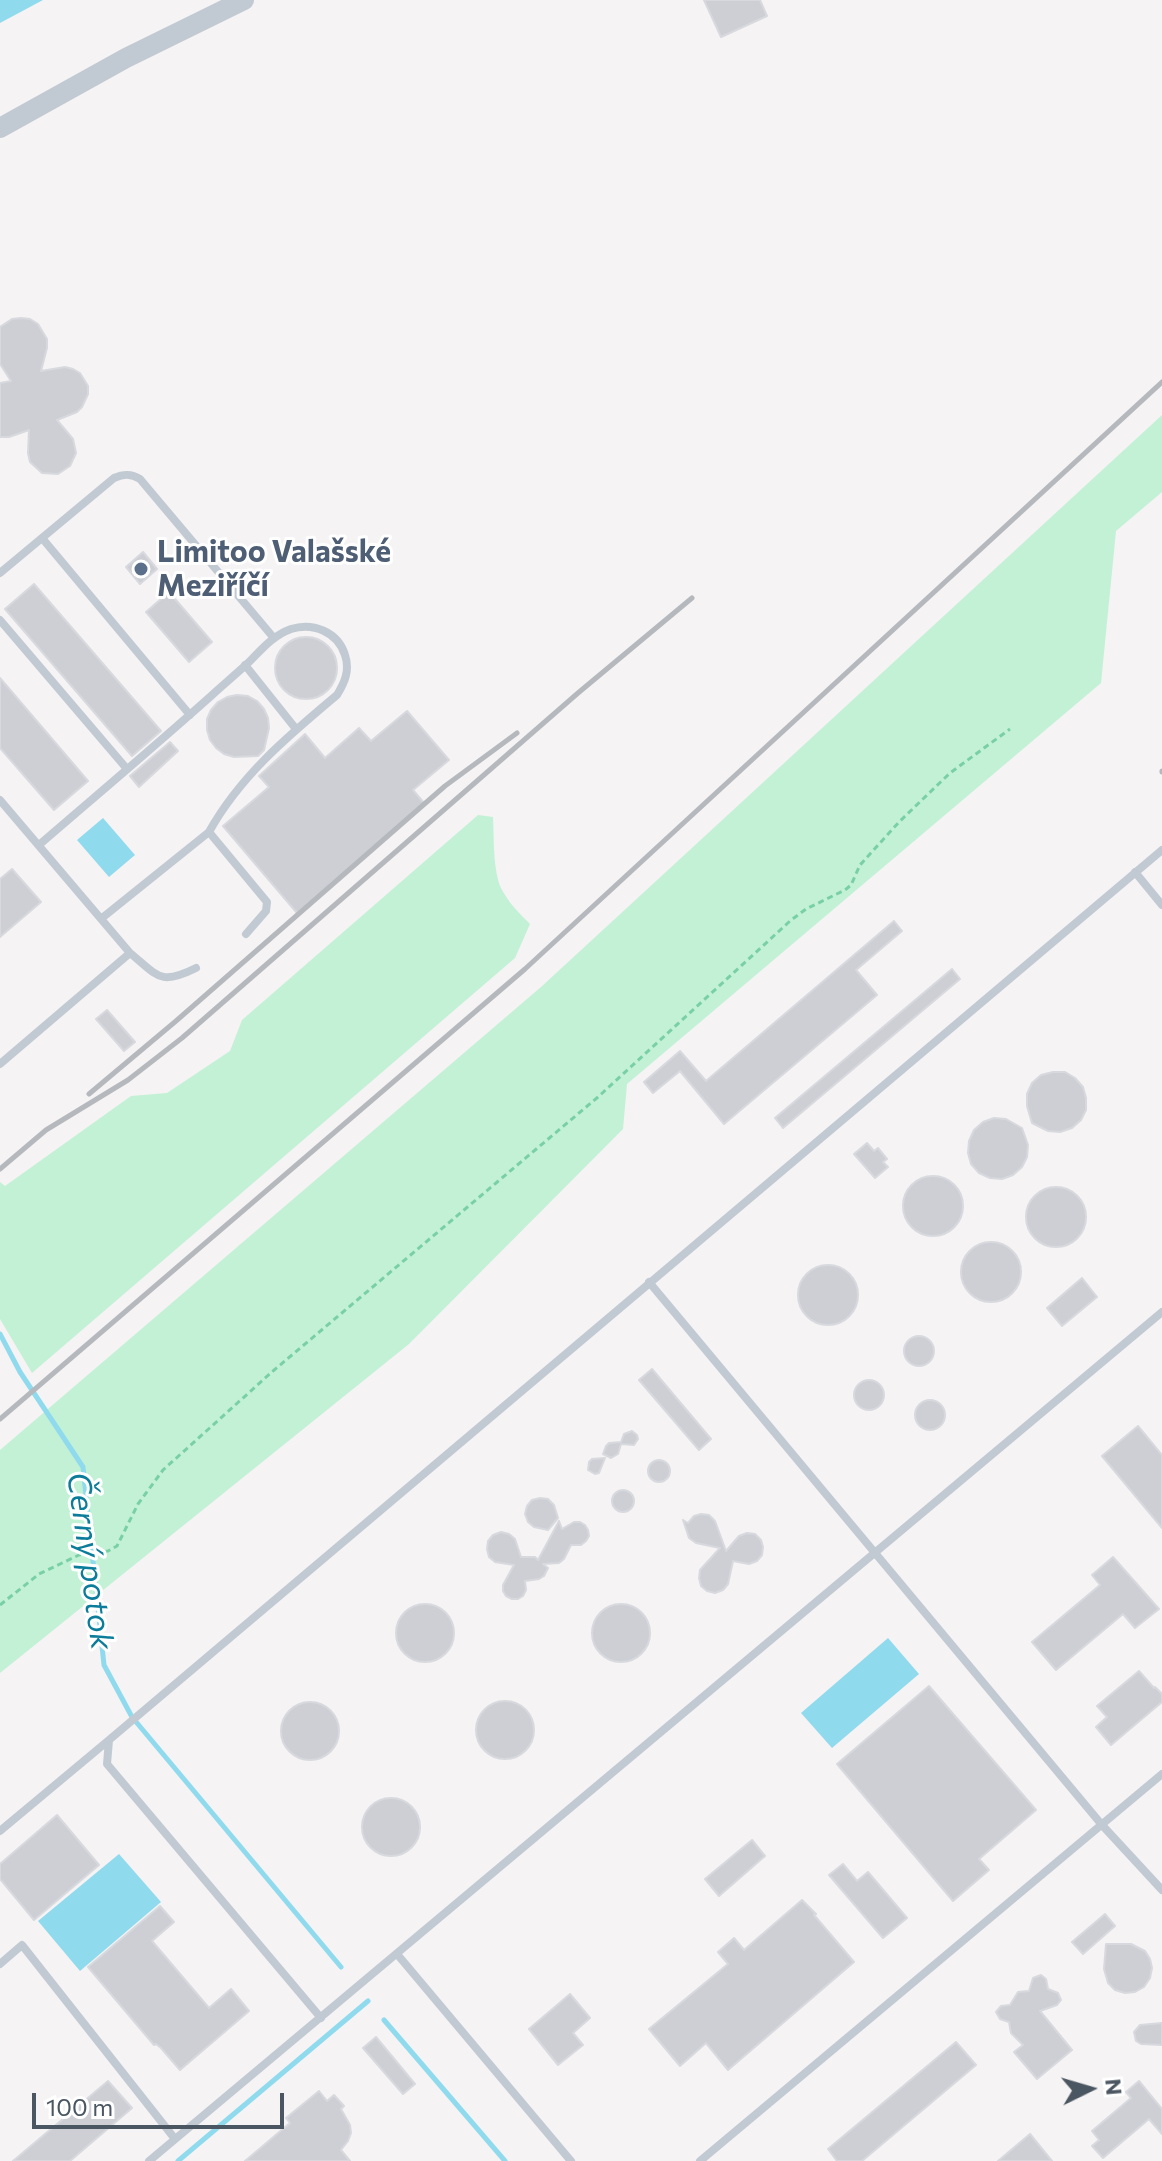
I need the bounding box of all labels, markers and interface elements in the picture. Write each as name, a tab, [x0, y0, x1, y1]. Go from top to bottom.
place label: Limitoo Valašské Meziříčí	[157, 534, 391, 604]
marker: Limitoo Valašské Meziříčí	[132, 560, 150, 578]
water label: Černý potok	[59, 1470, 121, 1652]
north arrow	[1050, 2049, 1130, 2129]
scale bar	[36, 2077, 288, 2127]
text: N	[1100, 2077, 1129, 2096]
text: 100 m	[46, 2092, 113, 2121]

